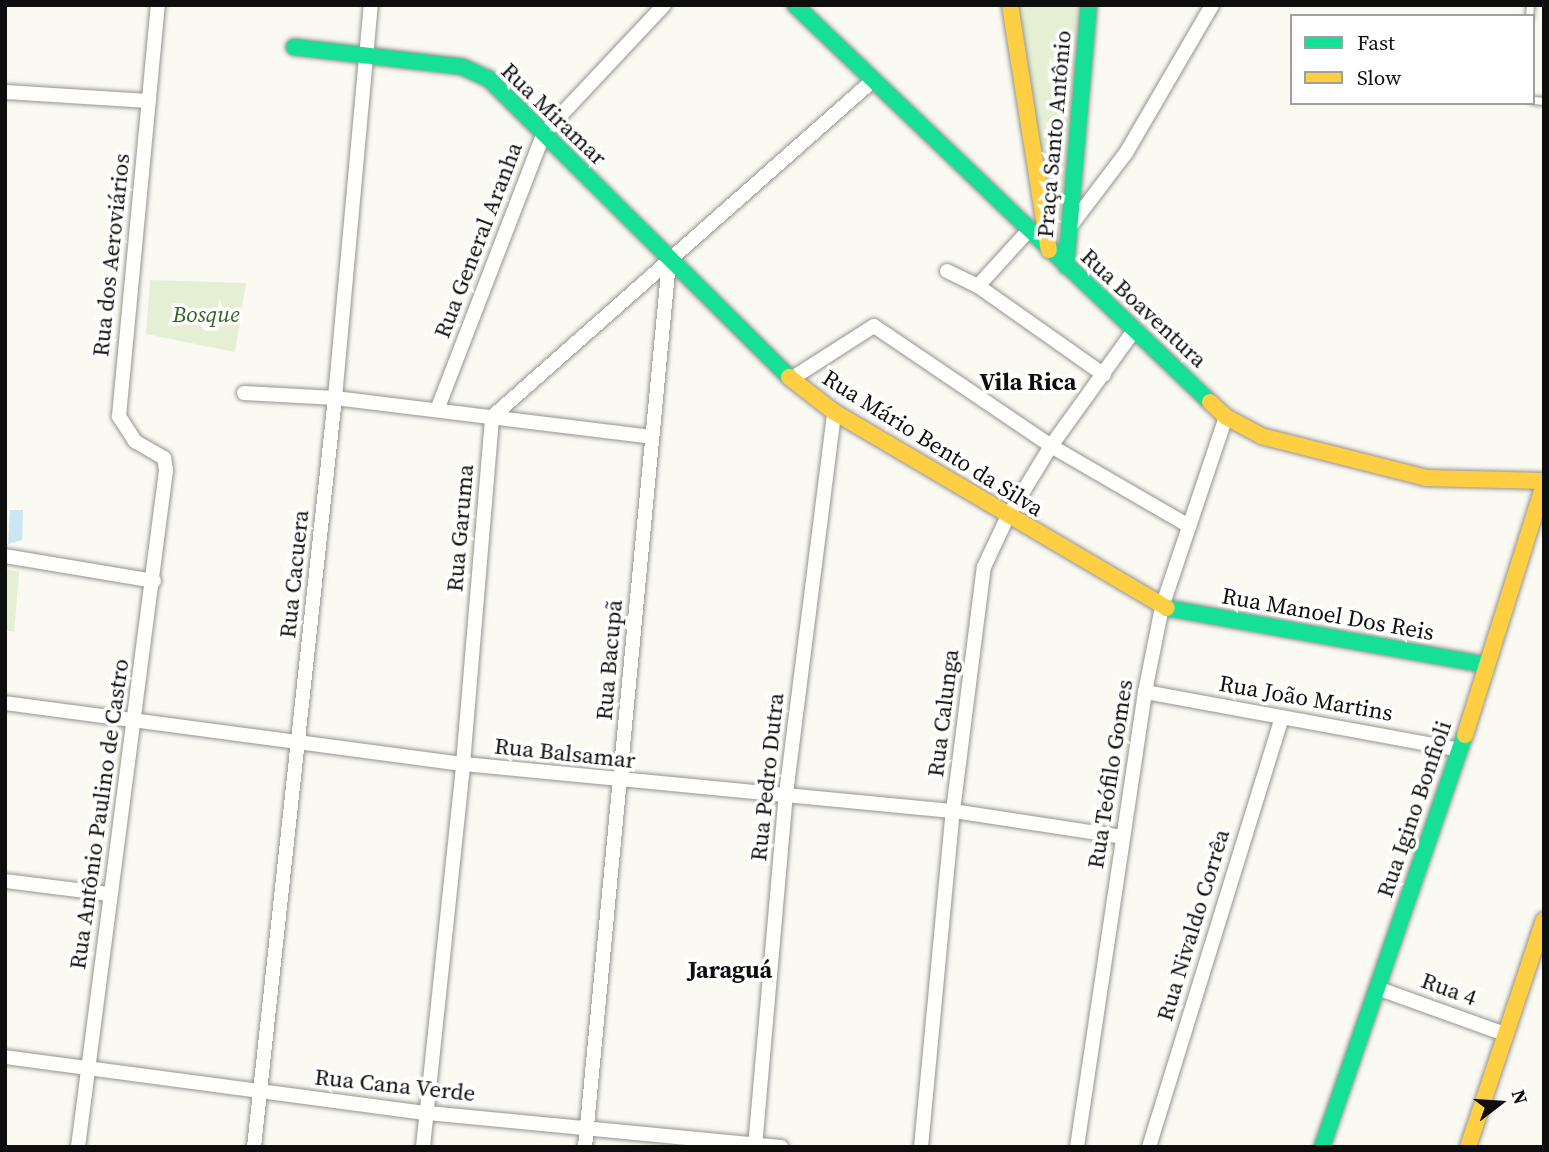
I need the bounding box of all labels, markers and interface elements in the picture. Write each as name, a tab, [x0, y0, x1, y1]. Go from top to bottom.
legend	[1290, 14, 1535, 105]
text: Fast	[1357, 28, 1395, 57]
street label: Praça Santo Antônio	[1031, 29, 1077, 239]
street label: Rua Miramar	[496, 57, 612, 171]
text: Slow	[1357, 63, 1401, 92]
street label: Rua General Aranha	[428, 138, 528, 342]
street label: Rua dos Aeroviários	[87, 152, 135, 358]
street label: Rua Boaventura	[1075, 243, 1213, 373]
park label: Bosque	[172, 300, 240, 328]
street label: Rua Mário Bento da Silva	[817, 364, 1049, 522]
district label: Vila Rica	[980, 368, 1076, 396]
street label: Rua Garuma	[441, 463, 479, 593]
street label: Rua Cacuera	[274, 509, 314, 639]
street label: Rua Manoel Dos Reis	[1220, 582, 1436, 646]
street label: Rua Bacupã	[590, 599, 628, 721]
street label: Rua Calunga	[921, 648, 965, 778]
street label: Rua Antônio Paulino de Castro	[64, 657, 134, 971]
street label: Rua João Martins	[1217, 669, 1395, 727]
street label: Rua Teófilo Gomes	[1081, 677, 1139, 871]
street label: Rua Pedro Dutra	[744, 692, 790, 862]
street label: Rua Igino Bonfioli	[1371, 717, 1457, 901]
street label: Rua Balsamar	[493, 732, 637, 774]
street label: Rua Nivaldo Corrêa	[1151, 826, 1235, 1024]
district label: Jaraguá	[688, 956, 772, 984]
street label: Rua 4	[1418, 966, 1480, 1012]
street label: Rua Cana Verde	[313, 1063, 477, 1107]
north arrow	[1465, 1068, 1535, 1138]
text: N	[1506, 1086, 1535, 1107]

